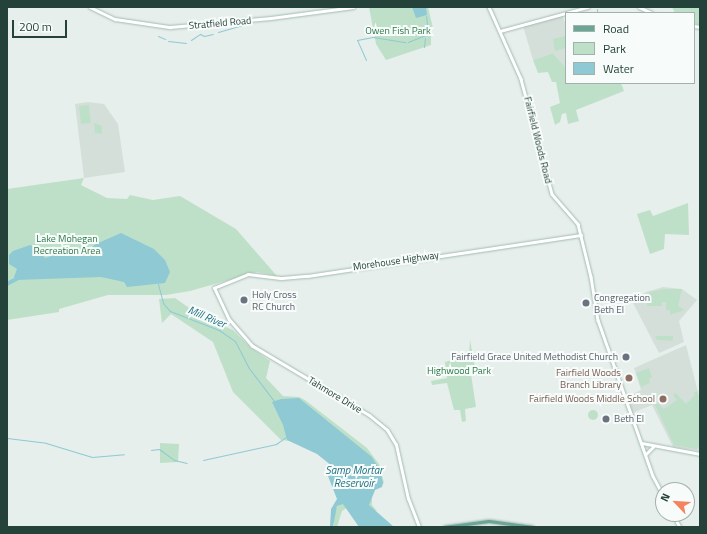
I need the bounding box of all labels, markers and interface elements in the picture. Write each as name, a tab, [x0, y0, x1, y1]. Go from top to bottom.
scale bar	[14, 12, 69, 38]
legend	[565, 12, 695, 84]
street label: Stratfield Road	[188, 14, 252, 32]
text: 200 m	[19, 17, 52, 36]
text: Road	[603, 19, 629, 38]
park label: Owen Fish Park	[365, 25, 431, 37]
text: Park	[603, 39, 626, 58]
text: Water	[603, 59, 634, 78]
street label: Fairfield Woods Road	[521, 95, 555, 185]
park label: Lake Mohegan Recreation Area	[34, 232, 100, 256]
street label: Morehouse Highway	[352, 249, 440, 273]
place label: Holy Cross RC Church	[252, 288, 297, 312]
place label: Congregation Beth El	[594, 291, 650, 314]
marker: Holy Cross RC Church	[239, 295, 249, 305]
marker: Congregation Beth El	[581, 298, 591, 308]
water label: Mill River	[186, 303, 228, 331]
place label: Fairfield Grace United Methodist Church	[451, 351, 618, 363]
marker: Fairfield Grace United Methodist Church	[621, 352, 631, 362]
park label: Highwood Park	[427, 365, 491, 377]
place label: Fairfield Woods Branch Library	[556, 366, 621, 390]
marker: Fairfield Woods Branch Library	[624, 373, 634, 383]
street label: Tahmore Drive	[306, 374, 364, 416]
place label: Fairfield Woods Middle School	[529, 393, 655, 405]
marker: Fairfield Woods Middle School	[658, 394, 668, 404]
place label: Beth El	[614, 413, 644, 425]
marker: Beth El	[601, 414, 611, 424]
water label: Samp Mortar Reservoir	[325, 464, 383, 490]
north arrow	[655, 482, 695, 522]
text: N	[656, 491, 674, 504]

